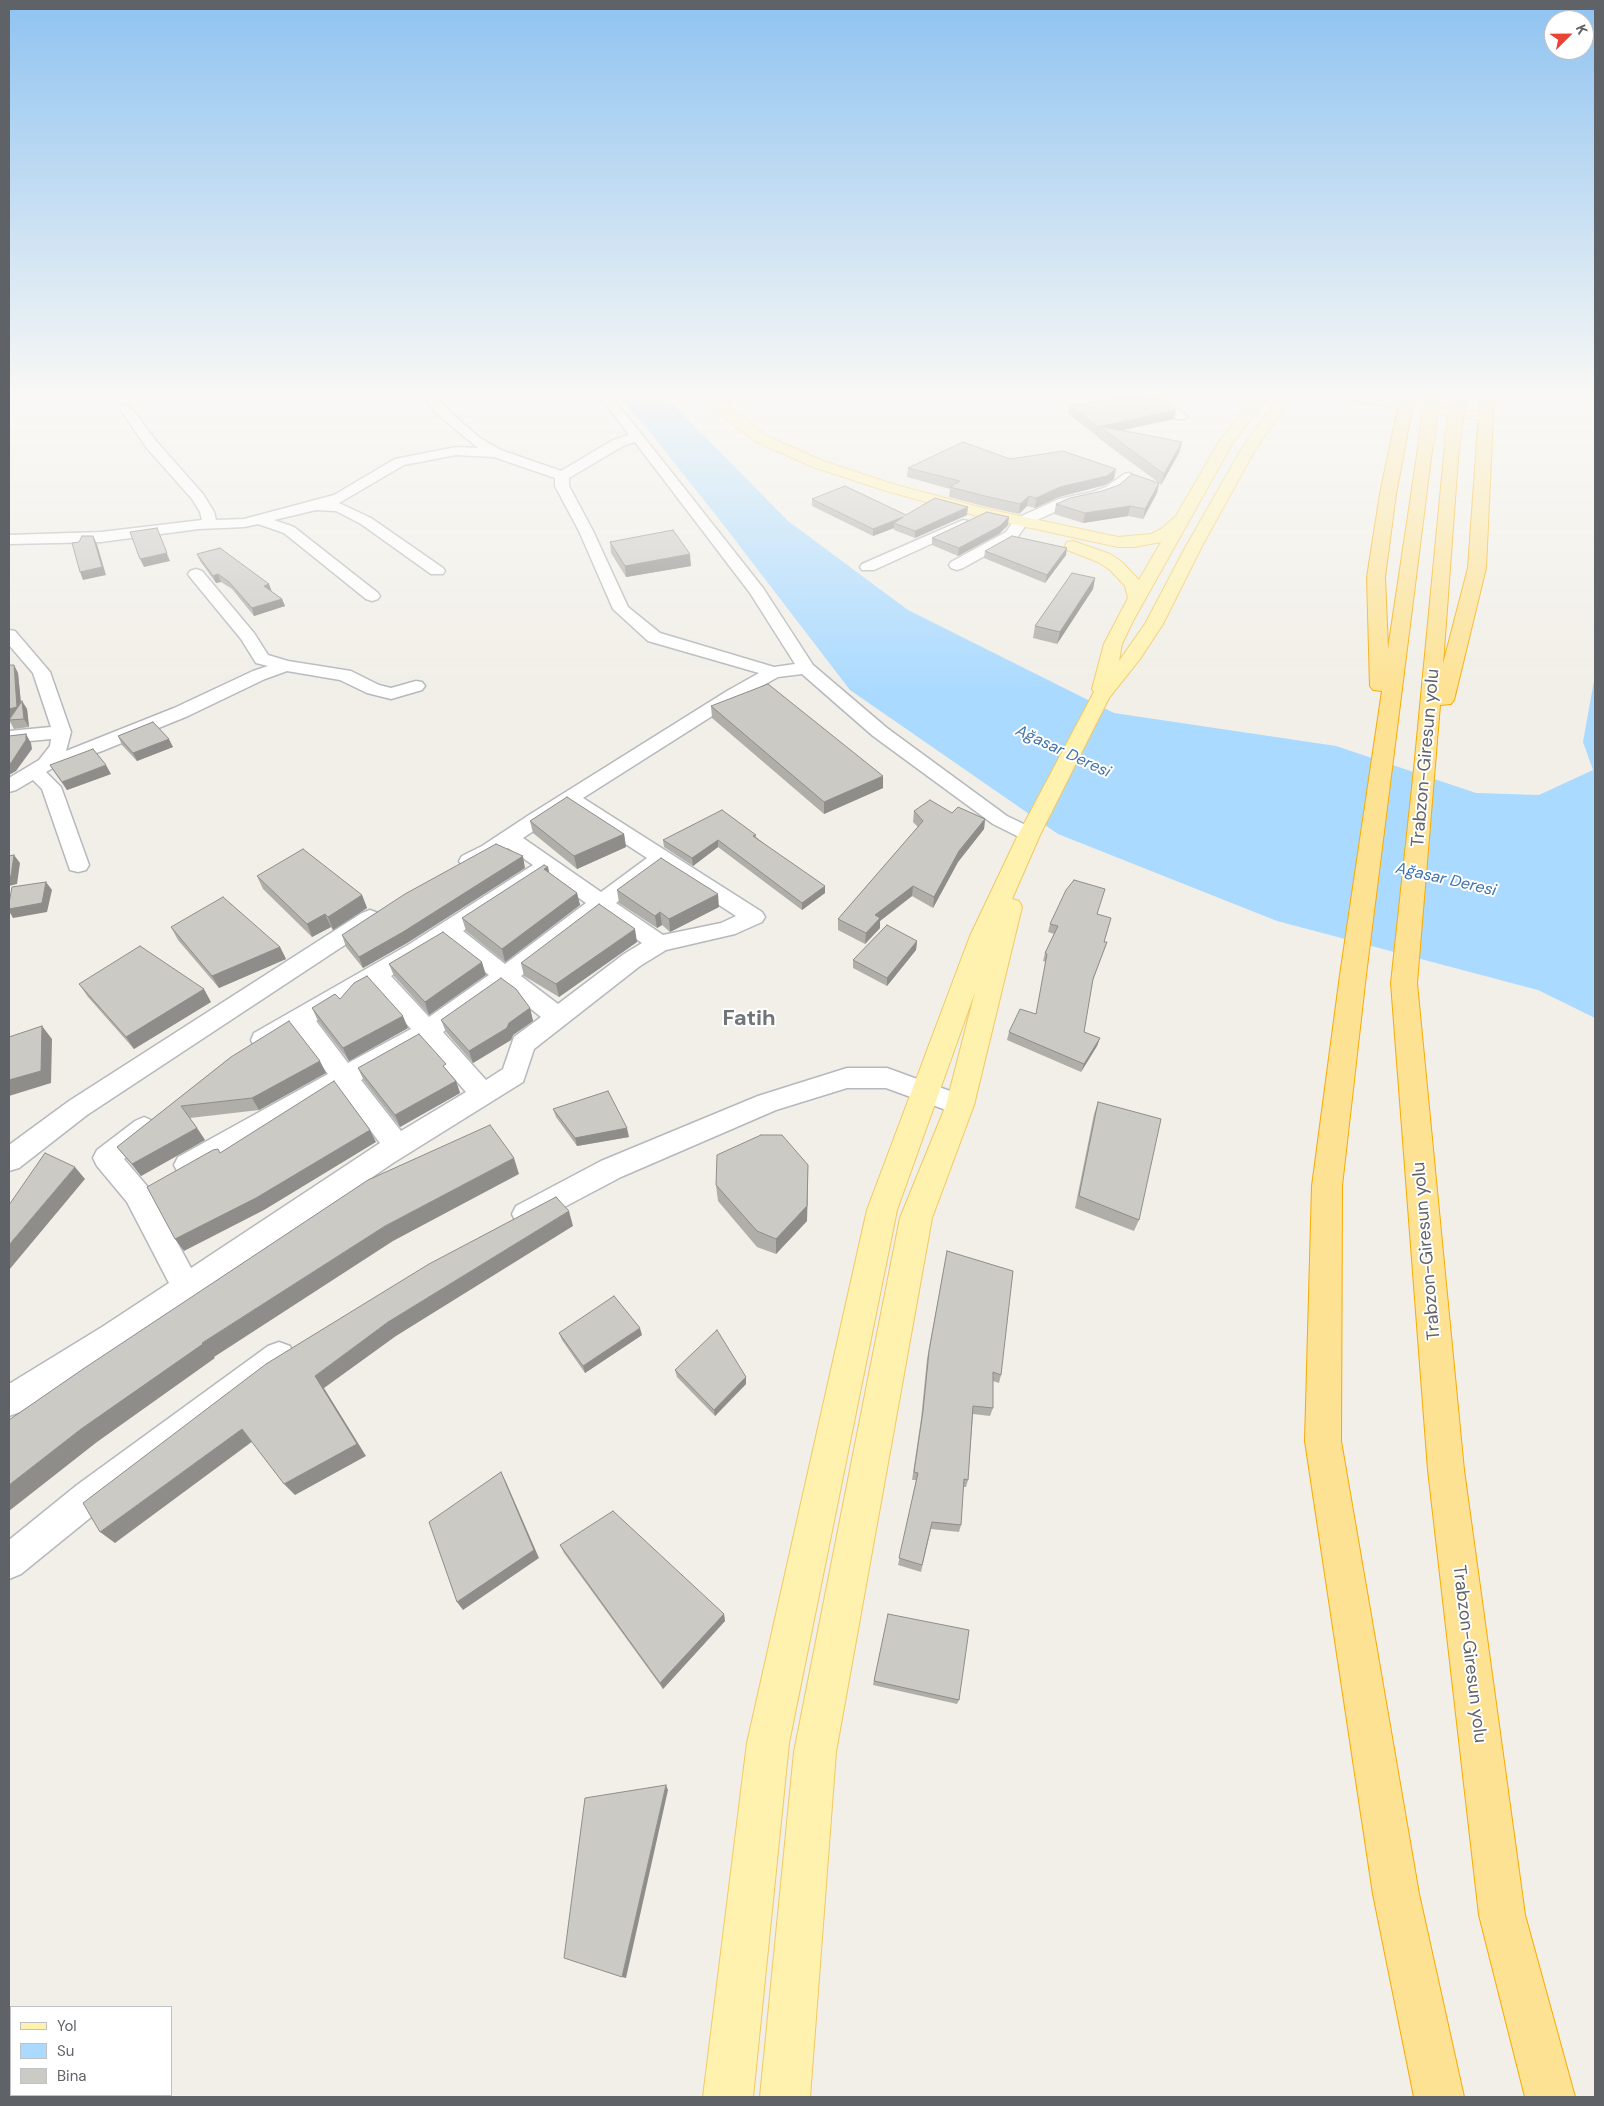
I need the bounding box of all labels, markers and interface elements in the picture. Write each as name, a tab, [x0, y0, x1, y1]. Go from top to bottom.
north arrow	[1544, 10, 1594, 60]
text: K	[1572, 22, 1592, 37]
street label: Trabzon-Giresun yolu	[1407, 668, 1445, 848]
water label: Ağasar Deresi	[1012, 722, 1114, 782]
water label: Ağasar Deresi	[1394, 859, 1498, 901]
district label: Fatih	[722, 1006, 776, 1032]
street label: Trabzon-Giresun yolu	[1408, 1161, 1446, 1341]
street label: Trabzon-Giresun yolu	[1447, 1564, 1491, 1744]
legend	[10, 2006, 172, 2096]
text: Yol	[57, 2016, 77, 2036]
text: Su	[57, 2041, 74, 2061]
text: Bina	[57, 2066, 86, 2086]

